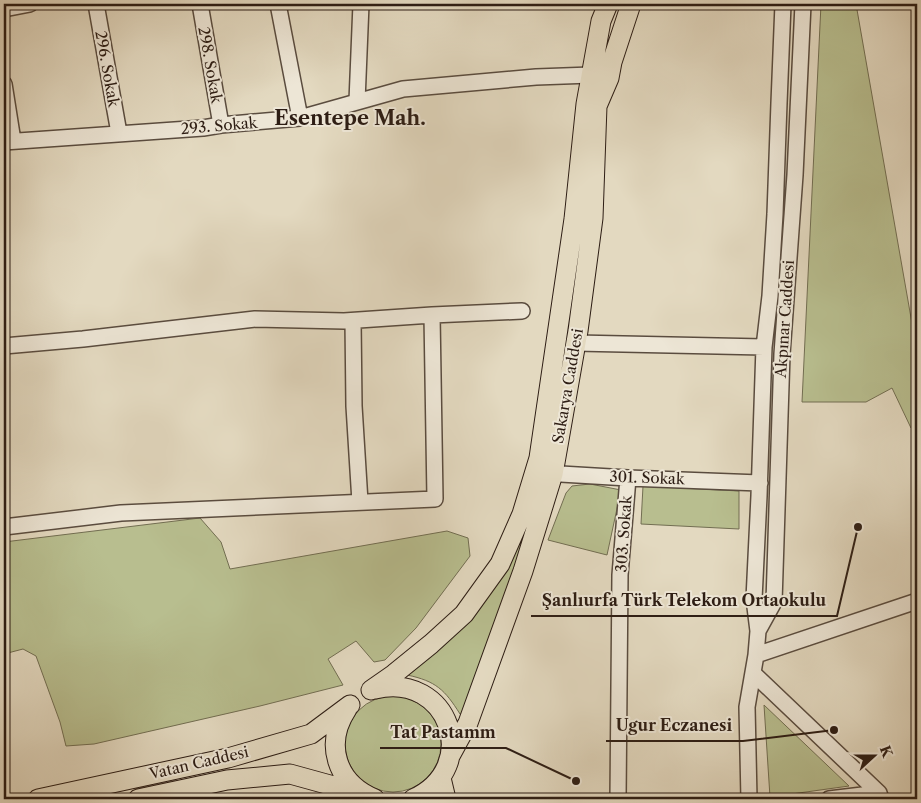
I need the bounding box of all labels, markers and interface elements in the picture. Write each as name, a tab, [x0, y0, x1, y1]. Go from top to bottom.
street label: 298. Sokak	[194, 25, 227, 106]
street label: 296. Sokak	[91, 29, 124, 110]
district label: Esentepe Mah.	[274, 106, 426, 130]
street label: 293. Sokak	[180, 113, 259, 138]
street label: Akpınar Caddesi	[771, 259, 798, 380]
street label: Sakarya Caddesi	[548, 327, 587, 445]
street label: 301. Sokak	[609, 467, 686, 488]
street label: 303. Sokak	[611, 494, 636, 573]
callout: Şanlıurfa Türk Telekom Ortaokulu	[531, 585, 837, 616]
text: Şanlıurfa Türk Telekom Ortaokulu	[542, 590, 827, 610]
callout: Ugur Eczanesi	[606, 710, 743, 741]
text: Ugur Eczanesi	[616, 715, 732, 735]
callout: Tat Pastamm	[380, 717, 506, 748]
text: Tat Pastamm	[390, 722, 496, 742]
north arrow	[848, 730, 898, 780]
street label: Vatan Caddesi	[146, 742, 251, 783]
text: K	[876, 743, 897, 761]

